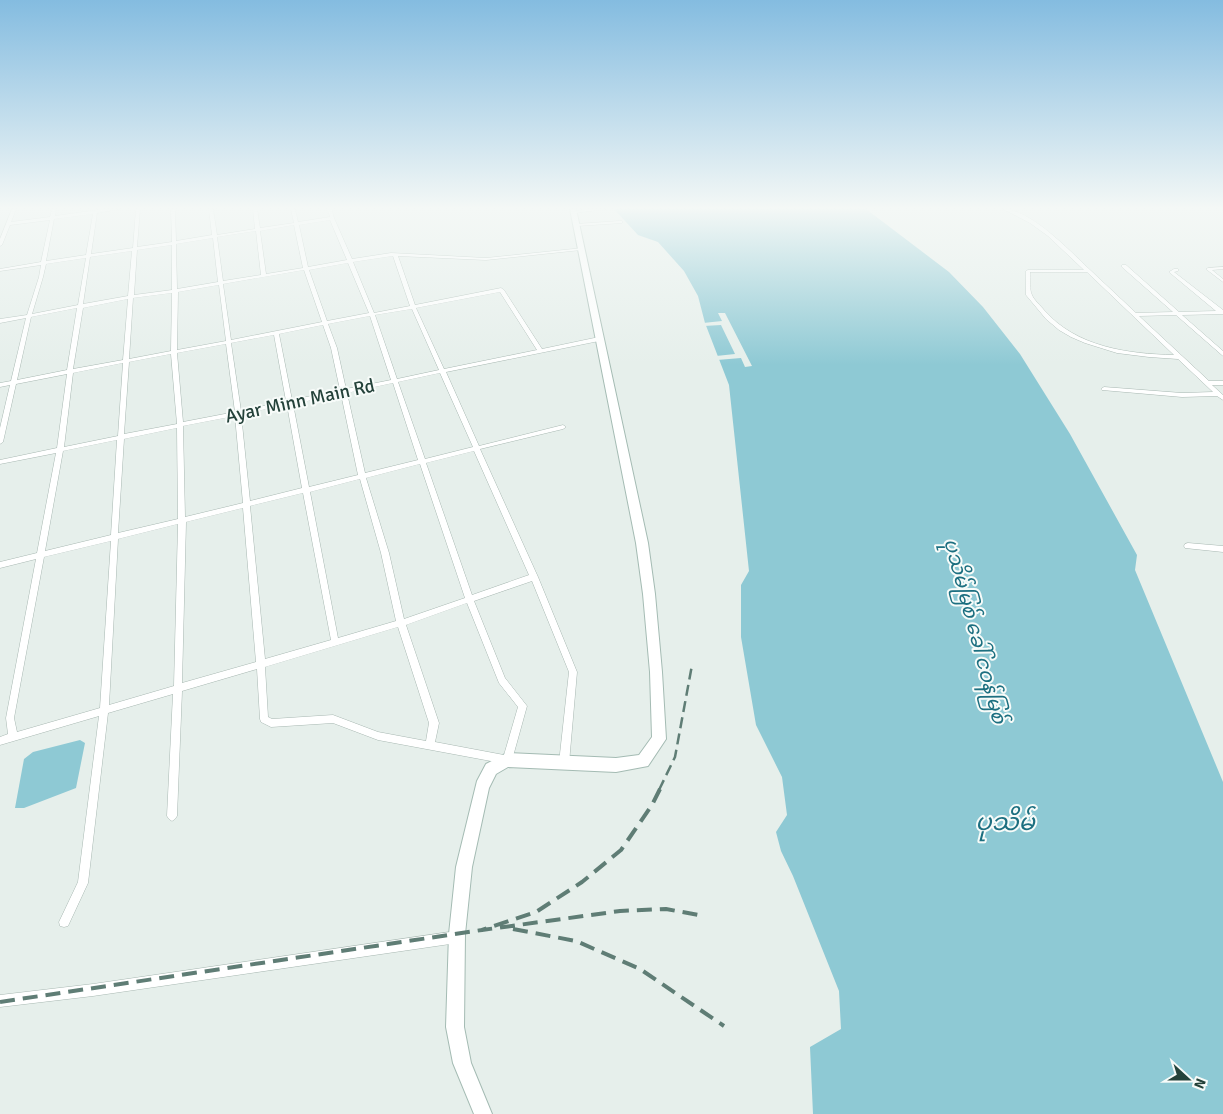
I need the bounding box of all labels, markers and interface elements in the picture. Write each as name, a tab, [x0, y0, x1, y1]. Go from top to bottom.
street label: Ayar Minn Main Rd	[223, 373, 377, 429]
water label: ပုသိမ်မြစ် ခေါ် ငဝန်မြစ်	[934, 535, 1014, 729]
water label: ပုသိမ်	[975, 805, 1036, 842]
north arrow	[1163, 1054, 1213, 1104]
text: N	[1190, 1076, 1209, 1091]

